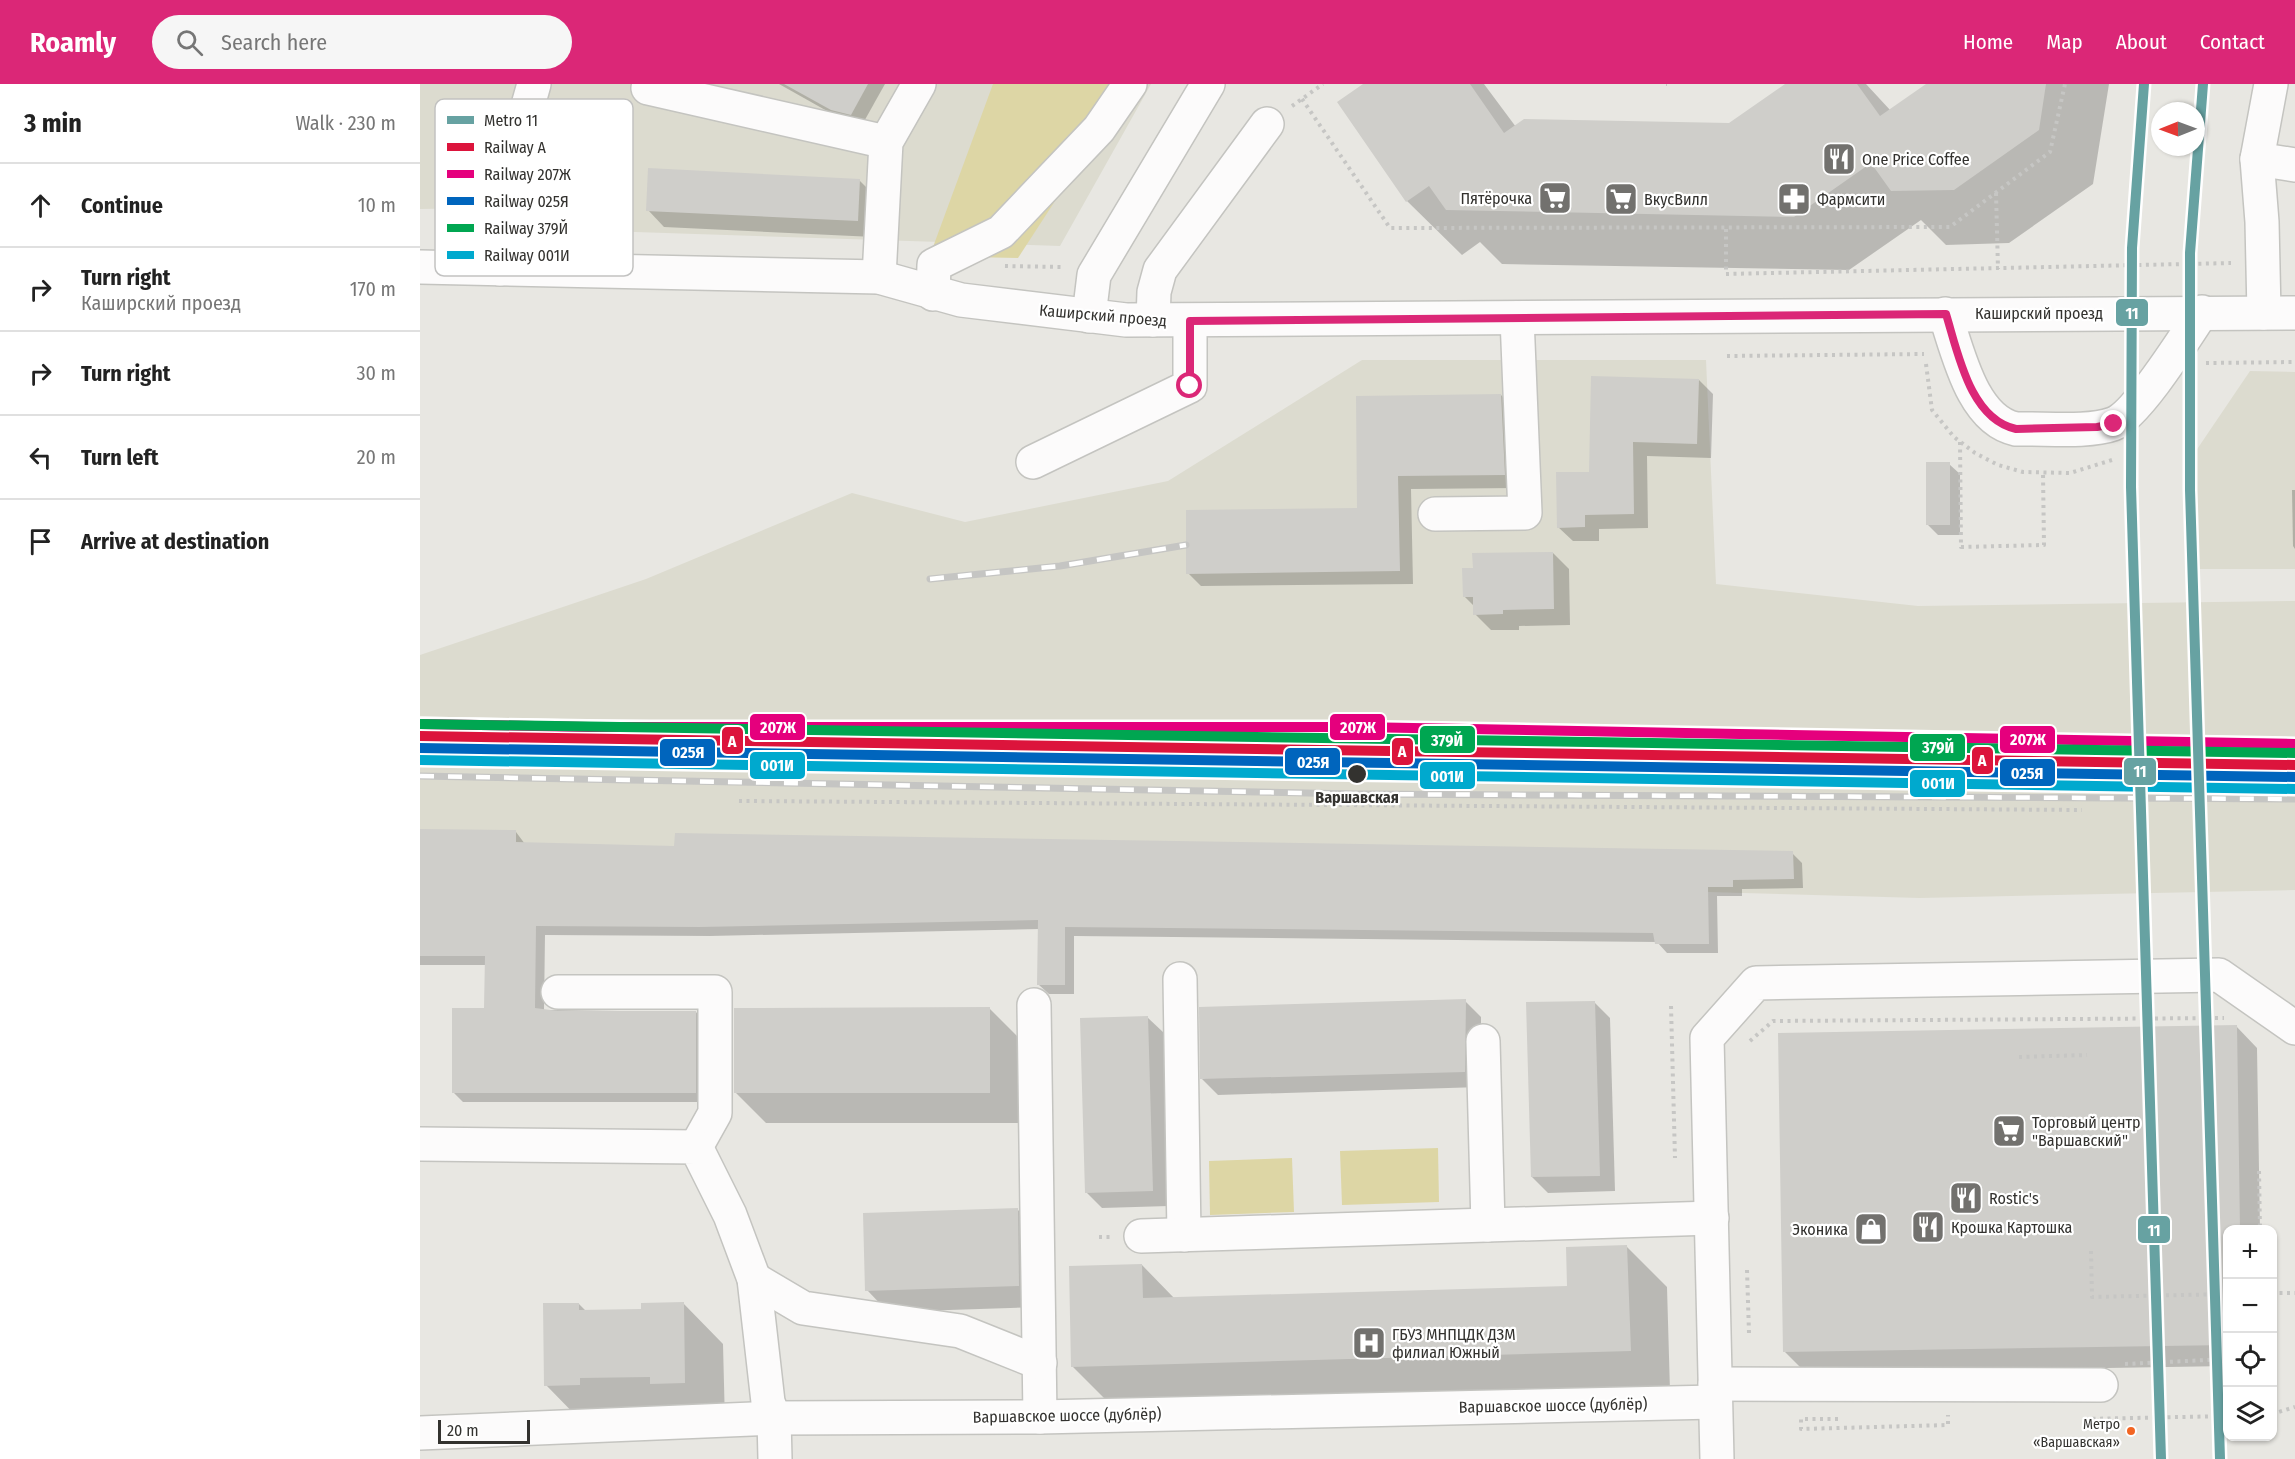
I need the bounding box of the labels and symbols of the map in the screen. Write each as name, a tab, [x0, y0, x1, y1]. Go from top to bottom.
legend	[435, 99, 633, 276]
north arrow	[2151, 102, 2205, 156]
text: Metro 11	[484, 111, 538, 130]
text: Railway A	[484, 138, 546, 157]
restaurant icon: One Price Coffee	[1821, 141, 1857, 177]
place label: One Price Coffee	[1862, 150, 1970, 169]
text: Railway 207Ж	[484, 165, 571, 184]
supermarket icon: Пятёрочка	[1537, 180, 1573, 216]
supermarket icon: ВкусВилл	[1603, 181, 1639, 217]
pharmacy icon: Фармсити	[1776, 181, 1812, 217]
place label: Пятёрочка	[1460, 189, 1532, 208]
place label: ВкусВилл	[1644, 190, 1708, 209]
place label: Фармсити	[1817, 190, 1885, 209]
text: Railway 025Я	[484, 192, 569, 211]
text: Railway 379Й	[484, 219, 568, 238]
text: Railway 001И	[484, 246, 570, 265]
line badge: 11	[2115, 298, 2149, 327]
street label: Каширский проезд	[1038, 300, 1168, 331]
street label: Каширский проезд	[1975, 304, 2103, 323]
text: 11	[2125, 304, 2139, 323]
route start	[1176, 372, 1202, 398]
route end	[2100, 410, 2126, 436]
line badge: 207Ж	[749, 713, 806, 741]
line badge: 207Ж	[1329, 713, 1386, 741]
text: 207Ж	[759, 718, 797, 737]
text: 207Ж	[1339, 718, 1377, 737]
line badge: 379Й	[1419, 725, 1476, 754]
line badge: 207Ж	[1999, 725, 2056, 754]
line badge: A	[721, 726, 744, 755]
text: 207Ж	[2009, 730, 2047, 749]
text: 379Й	[1430, 731, 1463, 750]
text: A	[727, 732, 737, 751]
line badge: 379Й	[1909, 733, 1966, 762]
line badge: A	[1391, 737, 1414, 766]
line badge: 025Я	[659, 738, 716, 767]
text: 379Й	[1921, 738, 1954, 757]
text: A	[1397, 742, 1407, 761]
text: 025Я	[672, 743, 704, 762]
line badge: A	[1971, 746, 1994, 775]
line badge: 025Я	[1284, 747, 1341, 776]
line badge: 001И	[749, 751, 806, 780]
text: A	[1977, 751, 1987, 770]
text: 025Я	[1297, 753, 1329, 772]
text: 001И	[760, 756, 794, 775]
line badge: 11	[2123, 757, 2157, 786]
line badge: 025Я	[1999, 758, 2056, 787]
line badge: 001И	[1419, 761, 1476, 790]
text: 11	[2133, 762, 2147, 781]
marker: Варшавская	[1346, 763, 1368, 785]
text: 025Я	[2011, 764, 2043, 783]
text: 001И	[1430, 767, 1464, 786]
line badge: 001И	[1909, 769, 1966, 798]
text: 001И	[1921, 774, 1955, 793]
place label: Варшавская	[1315, 788, 1399, 807]
supermarket icon: Торговый центр "Варшавский"	[1991, 1113, 2027, 1149]
place label: Торговый центр "Варшавский"	[2032, 1113, 2140, 1150]
restaurant icon: Rostic's	[1948, 1180, 1984, 1216]
place label: Rostic's	[1989, 1189, 2039, 1208]
restaurant icon: Крошка Картошка	[1910, 1209, 1946, 1245]
shop icon: Эконика	[1853, 1211, 1889, 1247]
line badge: 11	[2137, 1215, 2171, 1244]
place label: Крошка Картошка	[1951, 1218, 2072, 1237]
place label: Эконика	[1792, 1220, 1848, 1239]
text: 11	[2147, 1221, 2161, 1240]
hospital icon: ГБУЗ МНПЦДК ДЗМ филиал Южный	[1351, 1325, 1387, 1361]
place label: ГБУЗ МНПЦДК ДЗМ филиал Южный	[1392, 1325, 1516, 1362]
street label: Варшавское шоссе (дублёр)	[1459, 1394, 1648, 1417]
street label: Варшавское шоссе (дублёр)	[973, 1404, 1162, 1427]
place label: Метро «Варшавская»	[2033, 1416, 2120, 1451]
scale bar	[438, 1417, 530, 1444]
marker: Метро «Варшавская»	[2125, 1425, 2137, 1437]

